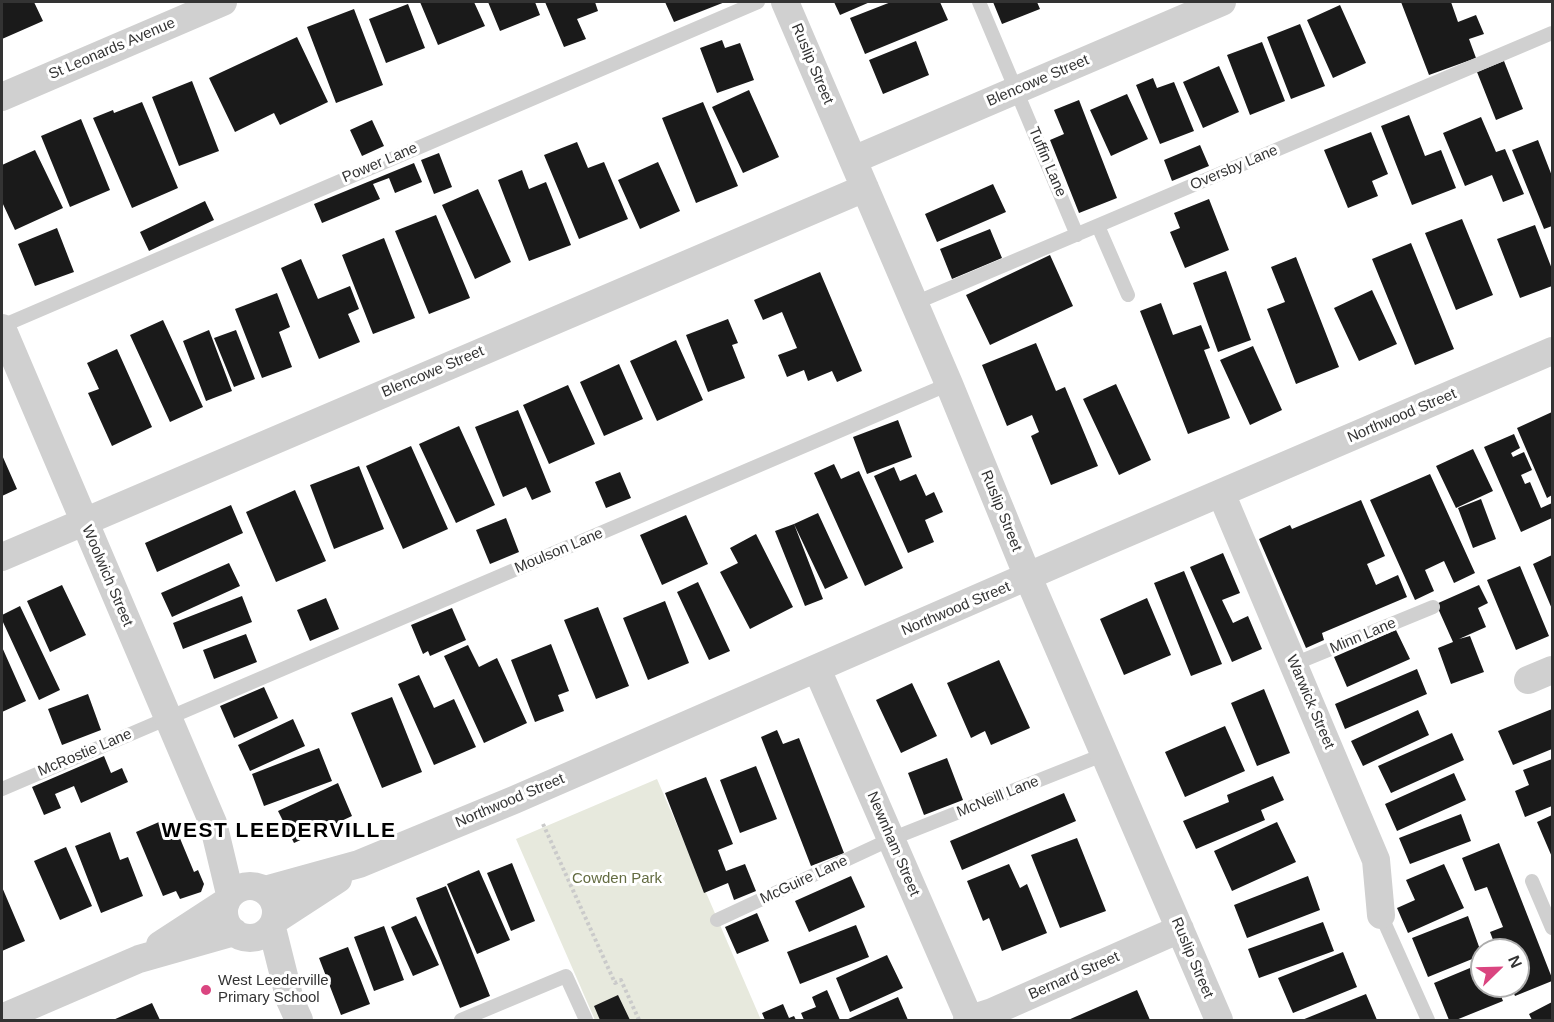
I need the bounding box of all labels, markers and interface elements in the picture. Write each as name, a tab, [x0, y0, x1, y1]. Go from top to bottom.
street label: St Leonards Avenue	[46, 14, 178, 84]
street label: Ruslip Street	[787, 21, 837, 107]
street label: Blencowe Street	[984, 51, 1092, 111]
street label: Tuffin Lane	[1024, 124, 1070, 200]
street label: Power Lane	[340, 139, 420, 187]
street label: Oversby Lane	[1188, 141, 1280, 195]
street label: Blencowe Street	[379, 342, 487, 402]
street label: Northwood Street	[1345, 385, 1459, 447]
street label: Ruslip Street	[977, 468, 1025, 554]
street label: Woolwich Street	[78, 523, 136, 629]
street label: Moulson Lane	[512, 524, 606, 578]
street label: Northwood Street	[899, 578, 1013, 640]
street label: Minn Lane	[1327, 614, 1399, 658]
street label: Warwick Street	[1282, 652, 1338, 752]
street label: McRostie Lane	[35, 725, 135, 781]
street label: Northwood Street	[453, 770, 567, 832]
street label: McNeill Lane	[954, 772, 1042, 822]
street label: Newnham Street	[863, 789, 923, 899]
district label: WEST LEEDERVILLE	[162, 818, 396, 844]
street label: McGuire Lane	[758, 852, 850, 908]
park label: Cowden Park	[572, 870, 662, 888]
street label: Ruslip Street	[1167, 915, 1217, 1001]
north arrow	[1470, 938, 1530, 998]
street label: Bernard Street	[1026, 948, 1122, 1004]
text: N	[1505, 953, 1525, 970]
place label: West Leederville Primary School	[218, 972, 329, 1007]
marker: West Leederville Primary School	[199, 983, 213, 997]

